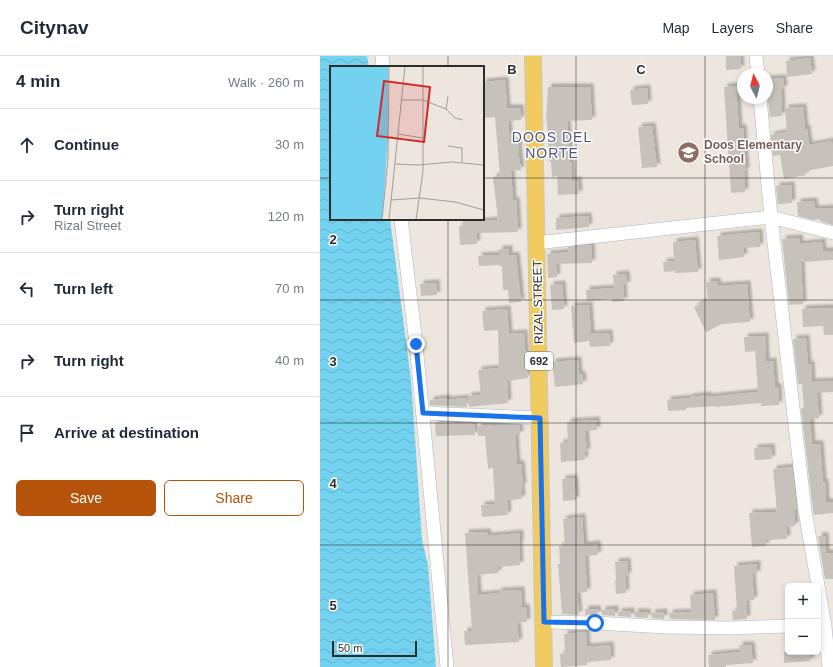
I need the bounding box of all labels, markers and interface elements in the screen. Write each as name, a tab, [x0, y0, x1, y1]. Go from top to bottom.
text: Citynav	[20, 17, 89, 38]
text: Map	[662, 20, 690, 36]
text: Layers	[712, 20, 754, 36]
text: Share	[776, 20, 813, 36]
text: B	[507, 62, 517, 77]
text: C	[636, 62, 646, 77]
inset map	[330, 66, 484, 220]
north arrow	[737, 68, 773, 104]
text: 4 min	[16, 72, 60, 91]
text: Walk · 260 m	[228, 75, 304, 90]
district label: DOOS DEL NORTE	[512, 129, 592, 161]
icon: ahead	[16, 134, 38, 156]
text: Continue	[54, 136, 119, 153]
text: 30 m	[275, 137, 304, 152]
place label: Doos Elementary School	[704, 138, 802, 166]
school or university icon: Doos Elementary School	[675, 139, 701, 165]
text: Turn right	[54, 201, 124, 218]
icon: right	[16, 206, 38, 228]
text: 120 m	[268, 209, 304, 224]
text: Rizal Street	[54, 218, 121, 233]
text: 2	[329, 232, 337, 247]
street label: RIZAL STREET	[530, 259, 546, 344]
icon: left	[16, 278, 38, 300]
text: Turn left	[54, 280, 113, 297]
text: 70 m	[275, 281, 304, 296]
route end	[407, 335, 425, 353]
icon: right	[16, 350, 38, 372]
text: Turn right	[54, 352, 124, 369]
road number: 692	[525, 352, 553, 370]
text: 40 m	[275, 353, 304, 368]
text: 3	[329, 354, 337, 369]
icon: arrive	[16, 422, 38, 444]
text: Arrive at destination	[54, 424, 199, 441]
text: 4	[329, 476, 337, 491]
button: Save	[16, 480, 156, 516]
button: Share	[164, 480, 304, 516]
map controls	[785, 583, 821, 655]
button: +	[785, 583, 821, 619]
text: 5	[329, 598, 337, 613]
route start	[586, 614, 604, 632]
button: −	[785, 619, 821, 655]
scale bar	[332, 639, 417, 658]
text: 50 m	[338, 642, 362, 654]

